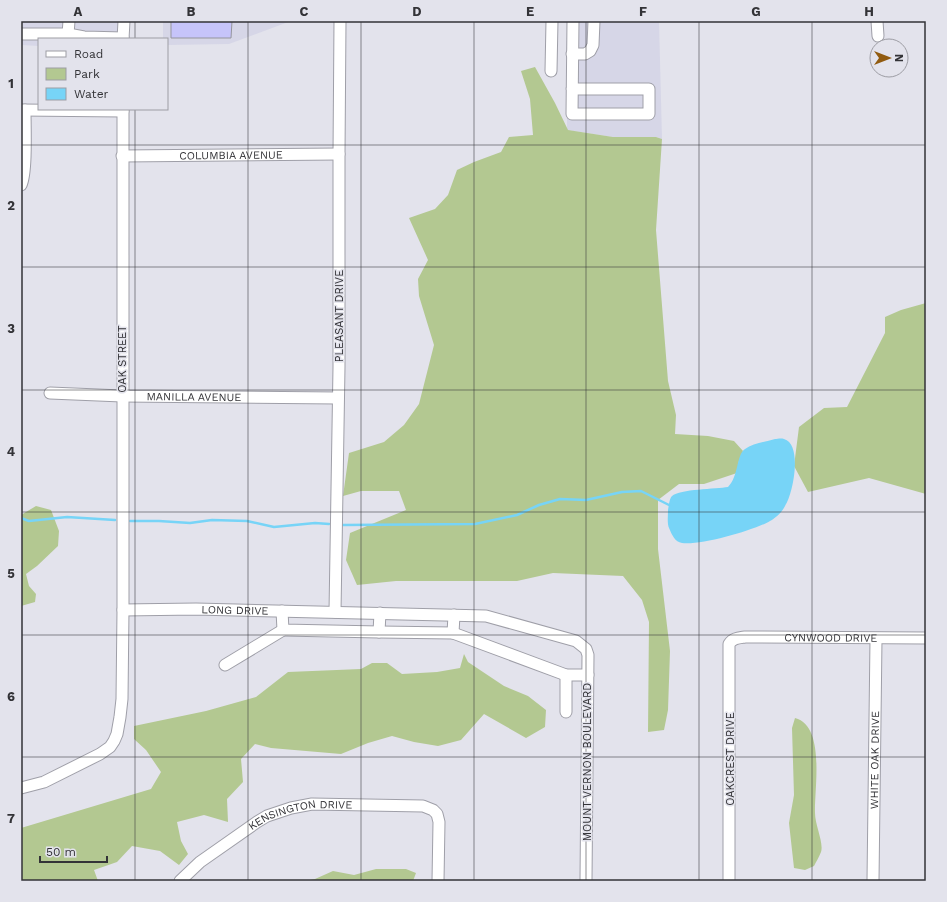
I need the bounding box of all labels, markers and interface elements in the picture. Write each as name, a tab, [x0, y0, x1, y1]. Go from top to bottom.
text: A	[74, 4, 83, 19]
text: B	[187, 4, 196, 19]
text: C	[300, 4, 309, 19]
text: D	[412, 4, 422, 19]
text: E	[526, 4, 534, 19]
text: F	[639, 4, 647, 19]
text: G	[751, 4, 761, 19]
text: H	[864, 4, 874, 19]
legend	[38, 38, 168, 110]
north arrow	[869, 38, 909, 78]
text: Road	[74, 47, 103, 61]
text: N	[892, 54, 905, 62]
text: Park	[74, 67, 100, 81]
text: 1	[8, 76, 14, 91]
text: Water	[74, 87, 109, 101]
street label: COLUMBIA AVENUE	[179, 149, 283, 162]
text: 2	[7, 198, 15, 213]
street label: PLEASANT DRIVE	[333, 270, 346, 362]
text: 3	[7, 321, 15, 336]
street label: OAK STREET	[116, 325, 129, 393]
street label: MANILLA AVENUE	[146, 390, 241, 404]
text: 4	[7, 444, 16, 459]
text: 5	[7, 566, 15, 581]
street label: LONG DRIVE	[201, 603, 269, 618]
street label: CYNWOOD DRIVE	[784, 631, 877, 645]
street label: MOUNT VERNON BOULEVARD	[581, 683, 594, 841]
text: 6	[7, 689, 15, 704]
street label: WHITE OAK DRIVE	[868, 711, 882, 809]
street label: OAKCREST DRIVE	[724, 712, 737, 806]
street label: KENSINGTON DRIVE	[246, 797, 352, 833]
text: 7	[7, 811, 15, 826]
scale bar	[40, 838, 107, 864]
text: 50 m	[46, 845, 76, 859]

